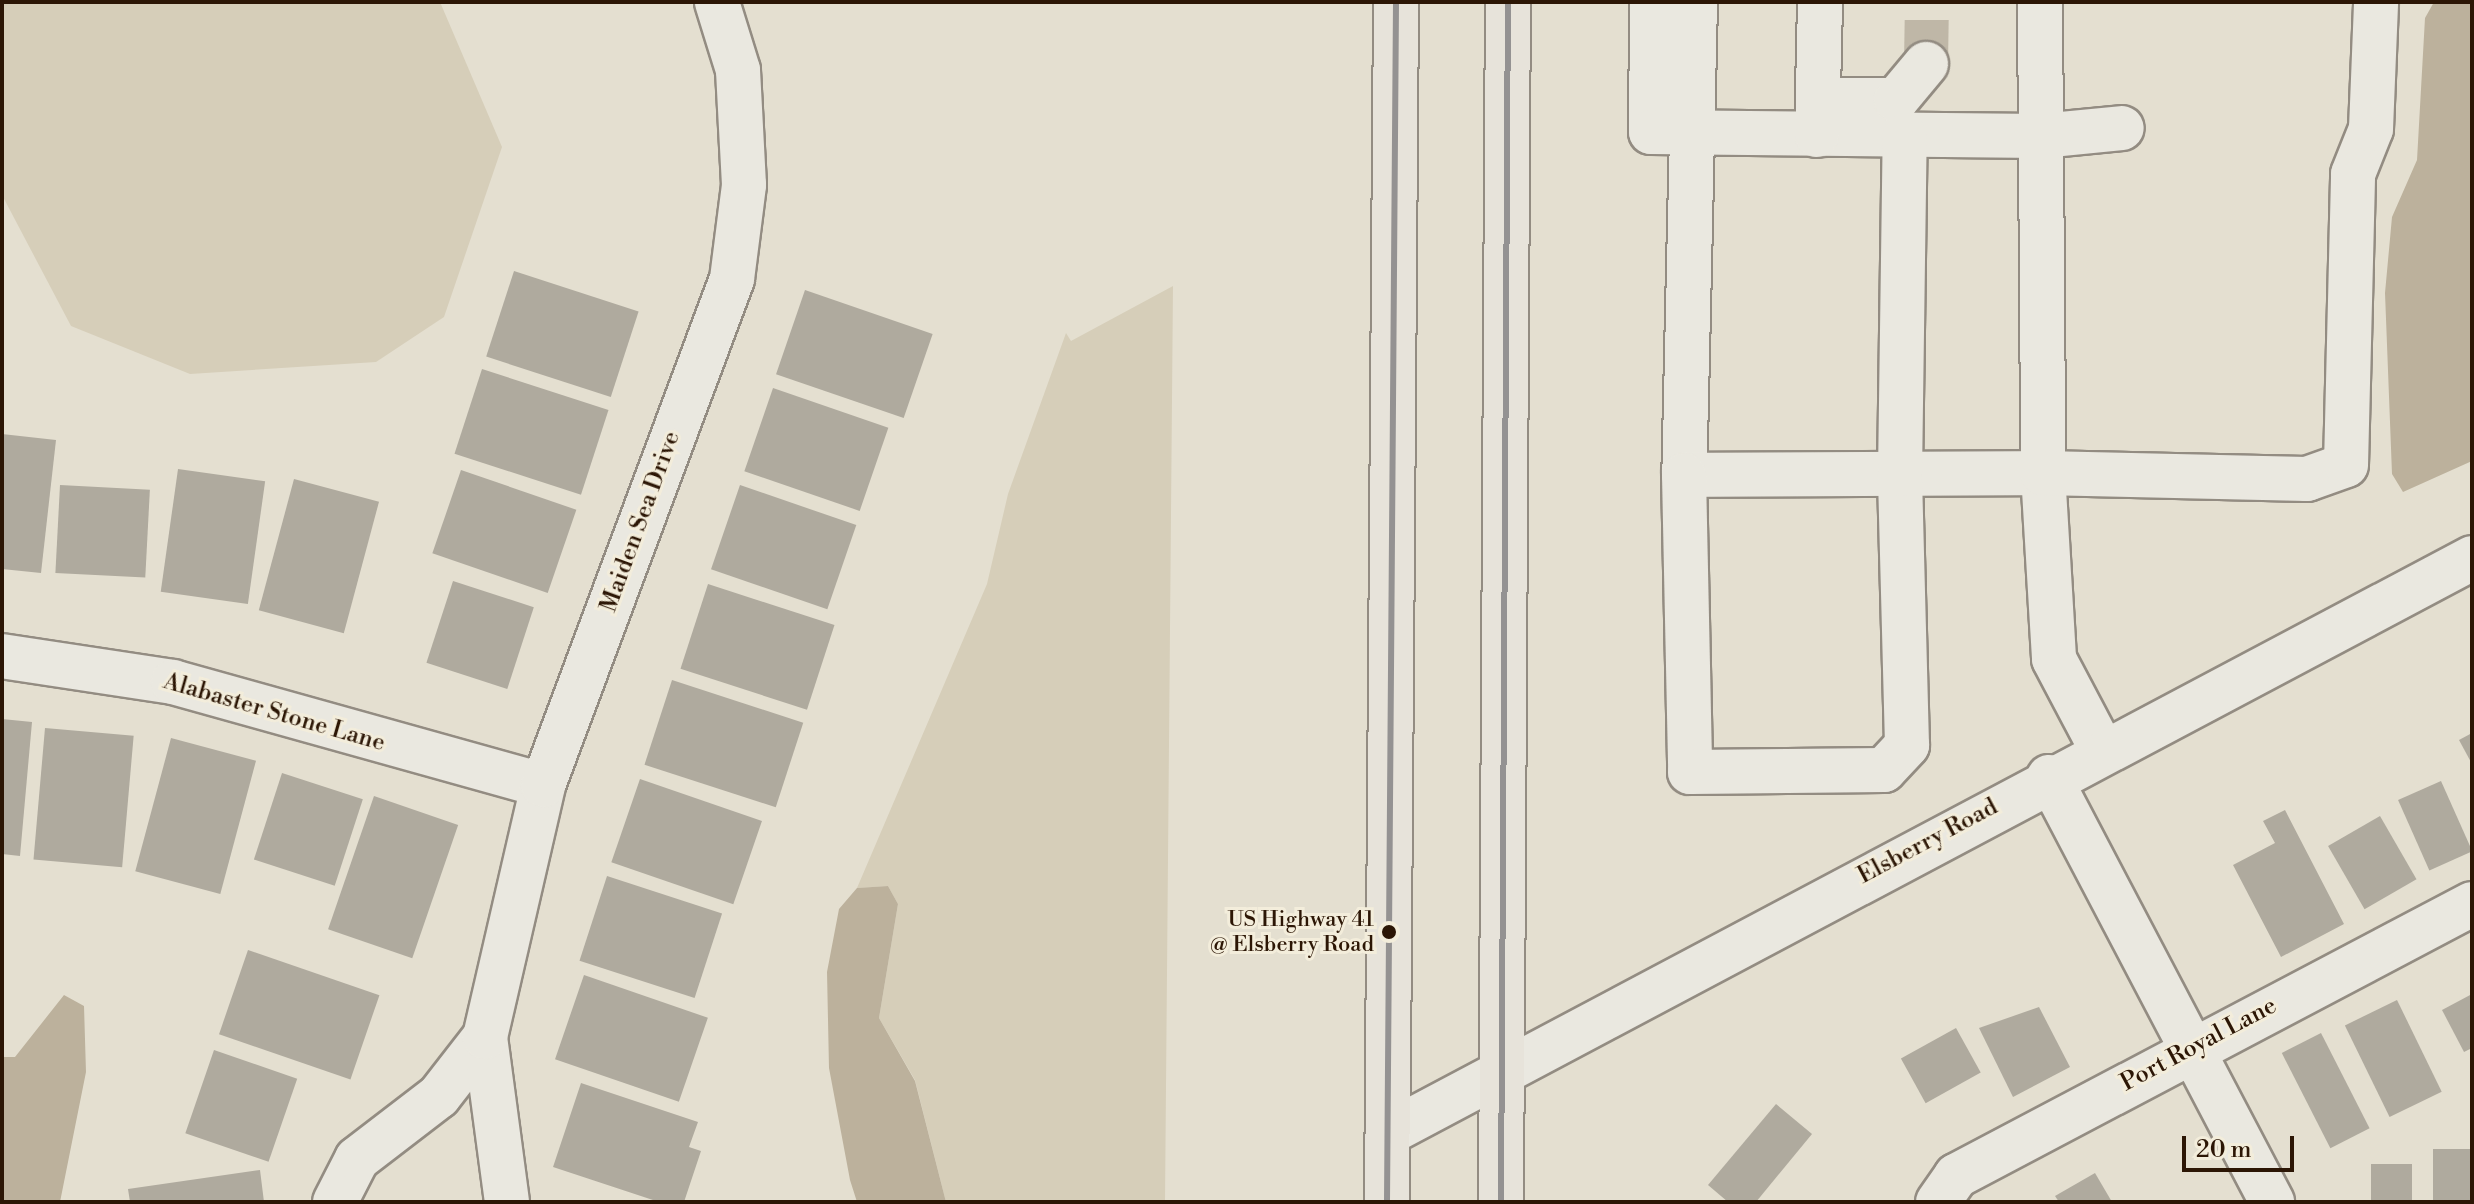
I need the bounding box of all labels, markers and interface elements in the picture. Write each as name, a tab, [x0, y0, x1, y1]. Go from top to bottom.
street label: Maiden Sea Drive	[595, 428, 687, 616]
street label: Alabaster Stone Lane	[160, 668, 388, 758]
street label: Elsberry Road	[1853, 793, 2003, 891]
place label: US Highway 41 @ Elsberry Road	[1210, 906, 1374, 958]
marker: US Highway 41 @ Elsberry Road	[1381, 924, 1397, 940]
street label: Port Royal Lane	[2116, 992, 2282, 1098]
scale bar	[2186, 1120, 2298, 1170]
text: 20 m	[2196, 1135, 2252, 1165]

